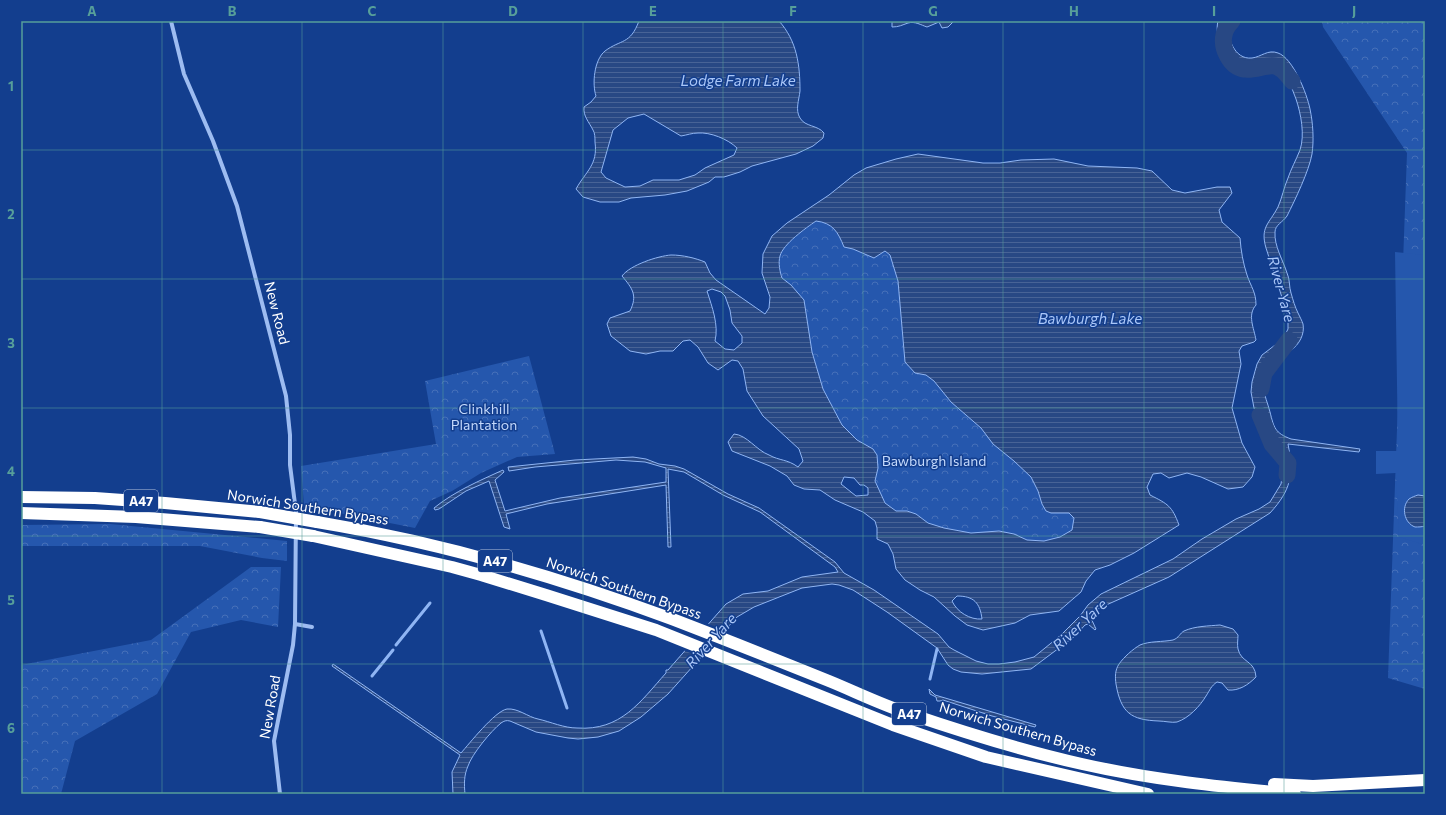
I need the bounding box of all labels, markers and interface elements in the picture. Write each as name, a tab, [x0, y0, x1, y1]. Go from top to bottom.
text: A	[87, 3, 97, 19]
text: B	[228, 3, 237, 19]
text: C	[368, 3, 377, 19]
text: D	[508, 3, 518, 19]
text: E	[649, 3, 657, 19]
text: F	[789, 3, 797, 19]
text: G	[928, 3, 938, 19]
text: H	[1069, 3, 1079, 19]
text: I	[1212, 3, 1216, 19]
text: J	[1352, 3, 1356, 19]
water label: Lodge Farm Lake	[680, 71, 796, 89]
text: 1	[8, 78, 14, 94]
text: 2	[7, 206, 15, 222]
water label: River Yare	[1264, 254, 1299, 324]
street label: New Road	[261, 280, 294, 346]
water label: Bawburgh Lake	[1038, 309, 1142, 327]
text: 3	[7, 335, 15, 351]
park label: Clinkhill Plantation	[451, 400, 517, 433]
park label: Bawburgh Island	[882, 452, 986, 469]
text: 4	[7, 463, 15, 479]
street label: Norwich Southern Bypass	[226, 485, 390, 528]
road number: A47	[124, 490, 158, 512]
road number: A47	[478, 550, 512, 572]
street label: Norwich Southern Bypass	[544, 553, 704, 622]
text: 5	[7, 592, 15, 608]
water label: River Yare	[1048, 594, 1110, 654]
water label: River Yare	[681, 609, 740, 672]
street label: New Road	[256, 674, 283, 740]
street label: Norwich Southern Bypass	[937, 698, 1099, 759]
road number: A47	[892, 703, 926, 725]
text: 6	[7, 720, 15, 736]

